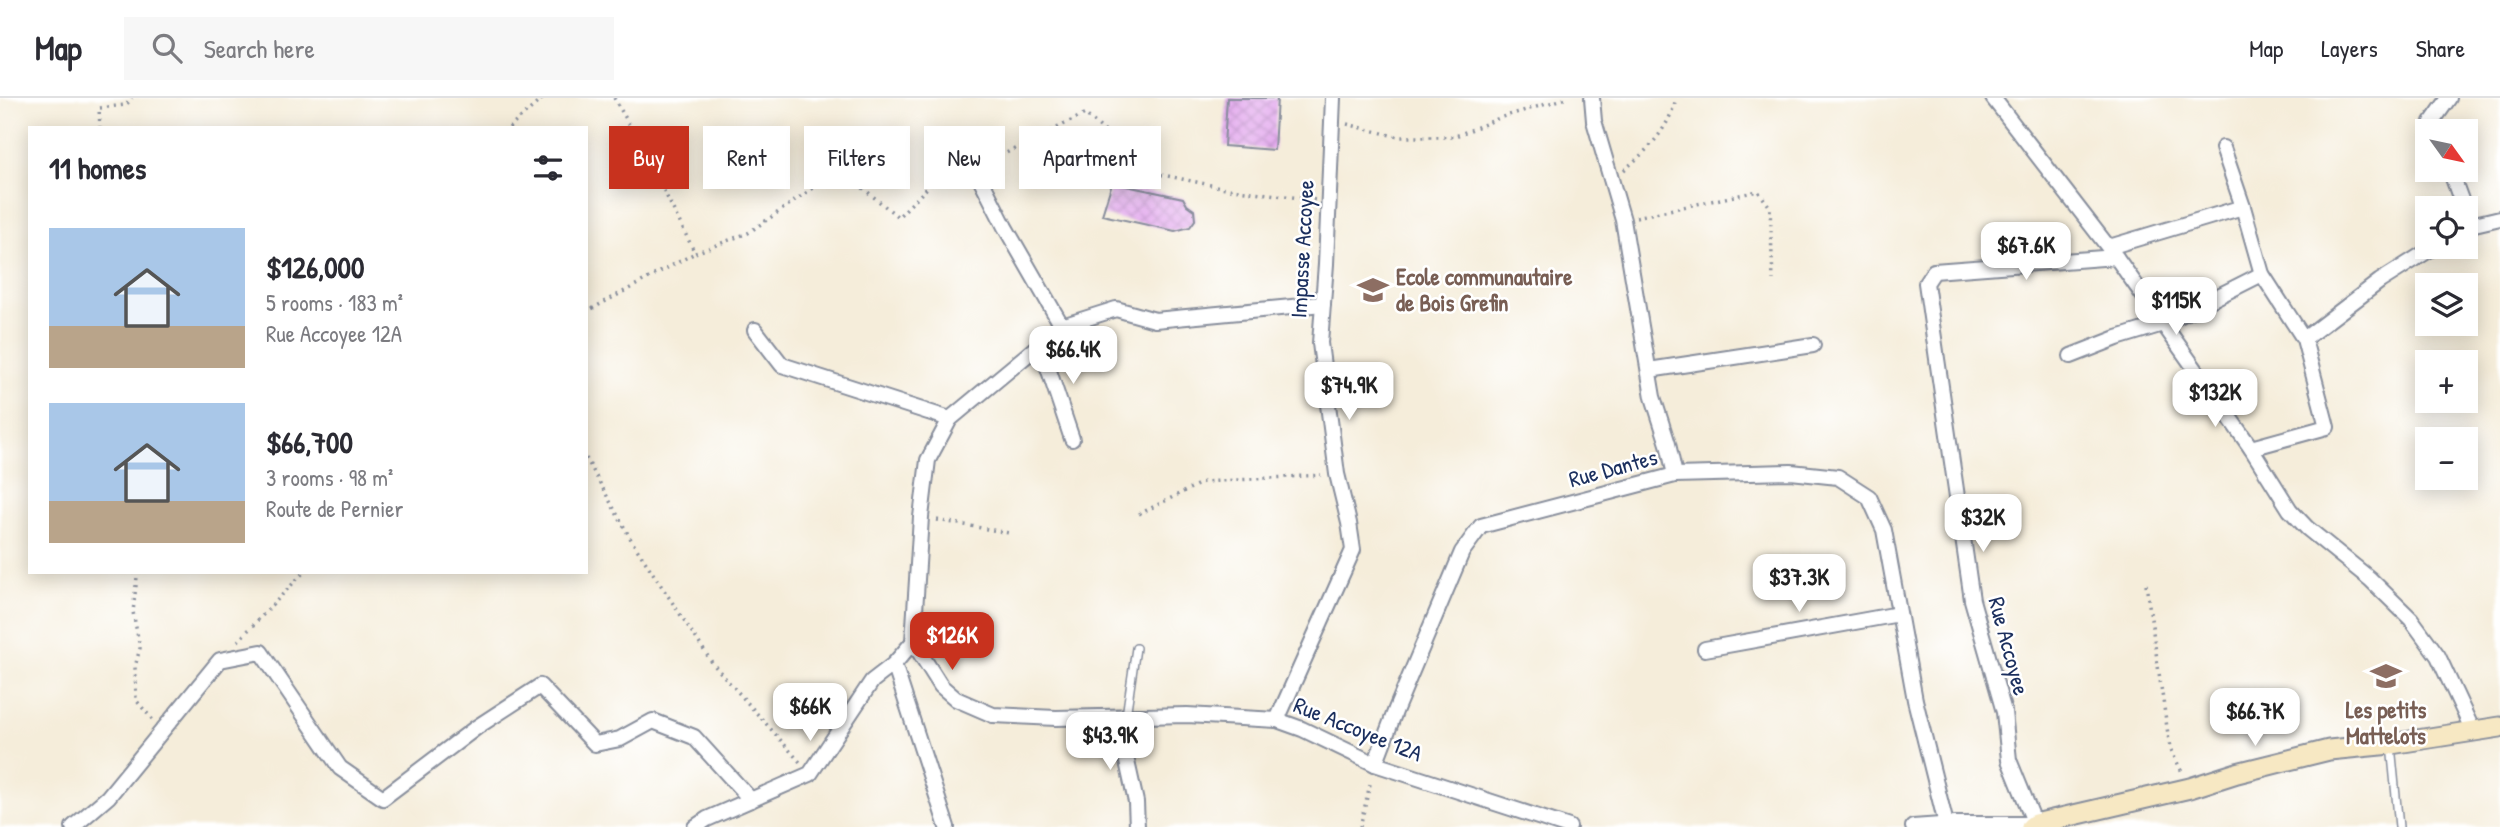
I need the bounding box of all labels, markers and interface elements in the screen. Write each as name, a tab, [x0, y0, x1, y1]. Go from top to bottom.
search box	[124, 17, 614, 80]
text: Map	[35, 26, 82, 70]
icon: search	[148, 29, 186, 67]
text: Search here	[204, 31, 315, 66]
text: Map	[2249, 32, 2283, 64]
text: Layers	[2321, 32, 2378, 64]
text: Share	[2416, 32, 2465, 64]
north arrow	[2415, 119, 2478, 182]
map controls	[2415, 119, 2478, 490]
chip: Buy	[609, 126, 689, 189]
chip: Rent	[703, 126, 790, 189]
chip: Filters	[804, 126, 910, 189]
chip: New	[924, 126, 1005, 189]
chip: Apartment	[1019, 126, 1161, 189]
text: 11 homes	[49, 148, 146, 188]
icon: filters	[529, 149, 567, 187]
street label: Impasse Accoyee	[1282, 179, 1321, 319]
button: locate	[2415, 196, 2478, 259]
pin: $67.6K	[1969, 222, 2083, 282]
text: $67.6K	[1997, 229, 2055, 260]
text: $126,000	[266, 247, 365, 287]
icon: home	[105, 256, 189, 340]
place label: Ecole communautaire de Bois Grefin	[1396, 261, 1573, 318]
school or university icon: Ecole communautaire de Bois Grefin	[1356, 273, 1390, 307]
button: layers	[2415, 273, 2478, 336]
pin: $115K	[2127, 278, 2225, 337]
text: $115K	[2151, 284, 2201, 315]
text: 5 rooms · 183 m²	[266, 287, 403, 318]
text: Rue Accoyee 12A	[266, 318, 402, 349]
pin: $66.4K	[1016, 327, 1130, 386]
text: $66.4K	[1045, 333, 1101, 364]
button: +	[2415, 350, 2478, 413]
pin: $74.9K	[1292, 362, 1406, 422]
text: $74.9K	[1320, 369, 1378, 400]
pin: $132K	[2166, 370, 2264, 429]
text: $132K	[2188, 376, 2242, 407]
text: $66,700	[266, 422, 353, 462]
button: −	[2415, 427, 2478, 490]
icon: home	[105, 431, 189, 515]
street label: Rue Dantes	[1565, 441, 1661, 494]
text: 3 rooms · 98 m²	[266, 462, 393, 493]
text: Route de Pernier	[266, 493, 403, 524]
pin: $32K	[1942, 494, 2024, 554]
text: $32K	[1961, 501, 2005, 532]
pin: $37.3K	[1742, 554, 1856, 614]
text: $37.3K	[1769, 561, 1829, 592]
street label: Rue Accoyee	[1982, 593, 2037, 698]
pin: $126K	[903, 612, 1001, 672]
text: $126K	[926, 619, 978, 650]
school or university icon: Les petits Mattelots	[2369, 659, 2403, 693]
pin: $66K	[769, 684, 851, 743]
pin: $66.7K	[2198, 688, 2312, 748]
street label: Rue Accoyee 12A	[1289, 689, 1427, 768]
text: $66K	[789, 690, 831, 721]
place label: Les petits Mattelots	[2346, 694, 2426, 751]
text: $66.7K	[2226, 695, 2284, 726]
pin: $43.9K	[1053, 712, 1167, 772]
text: $43.9K	[1082, 719, 1138, 750]

